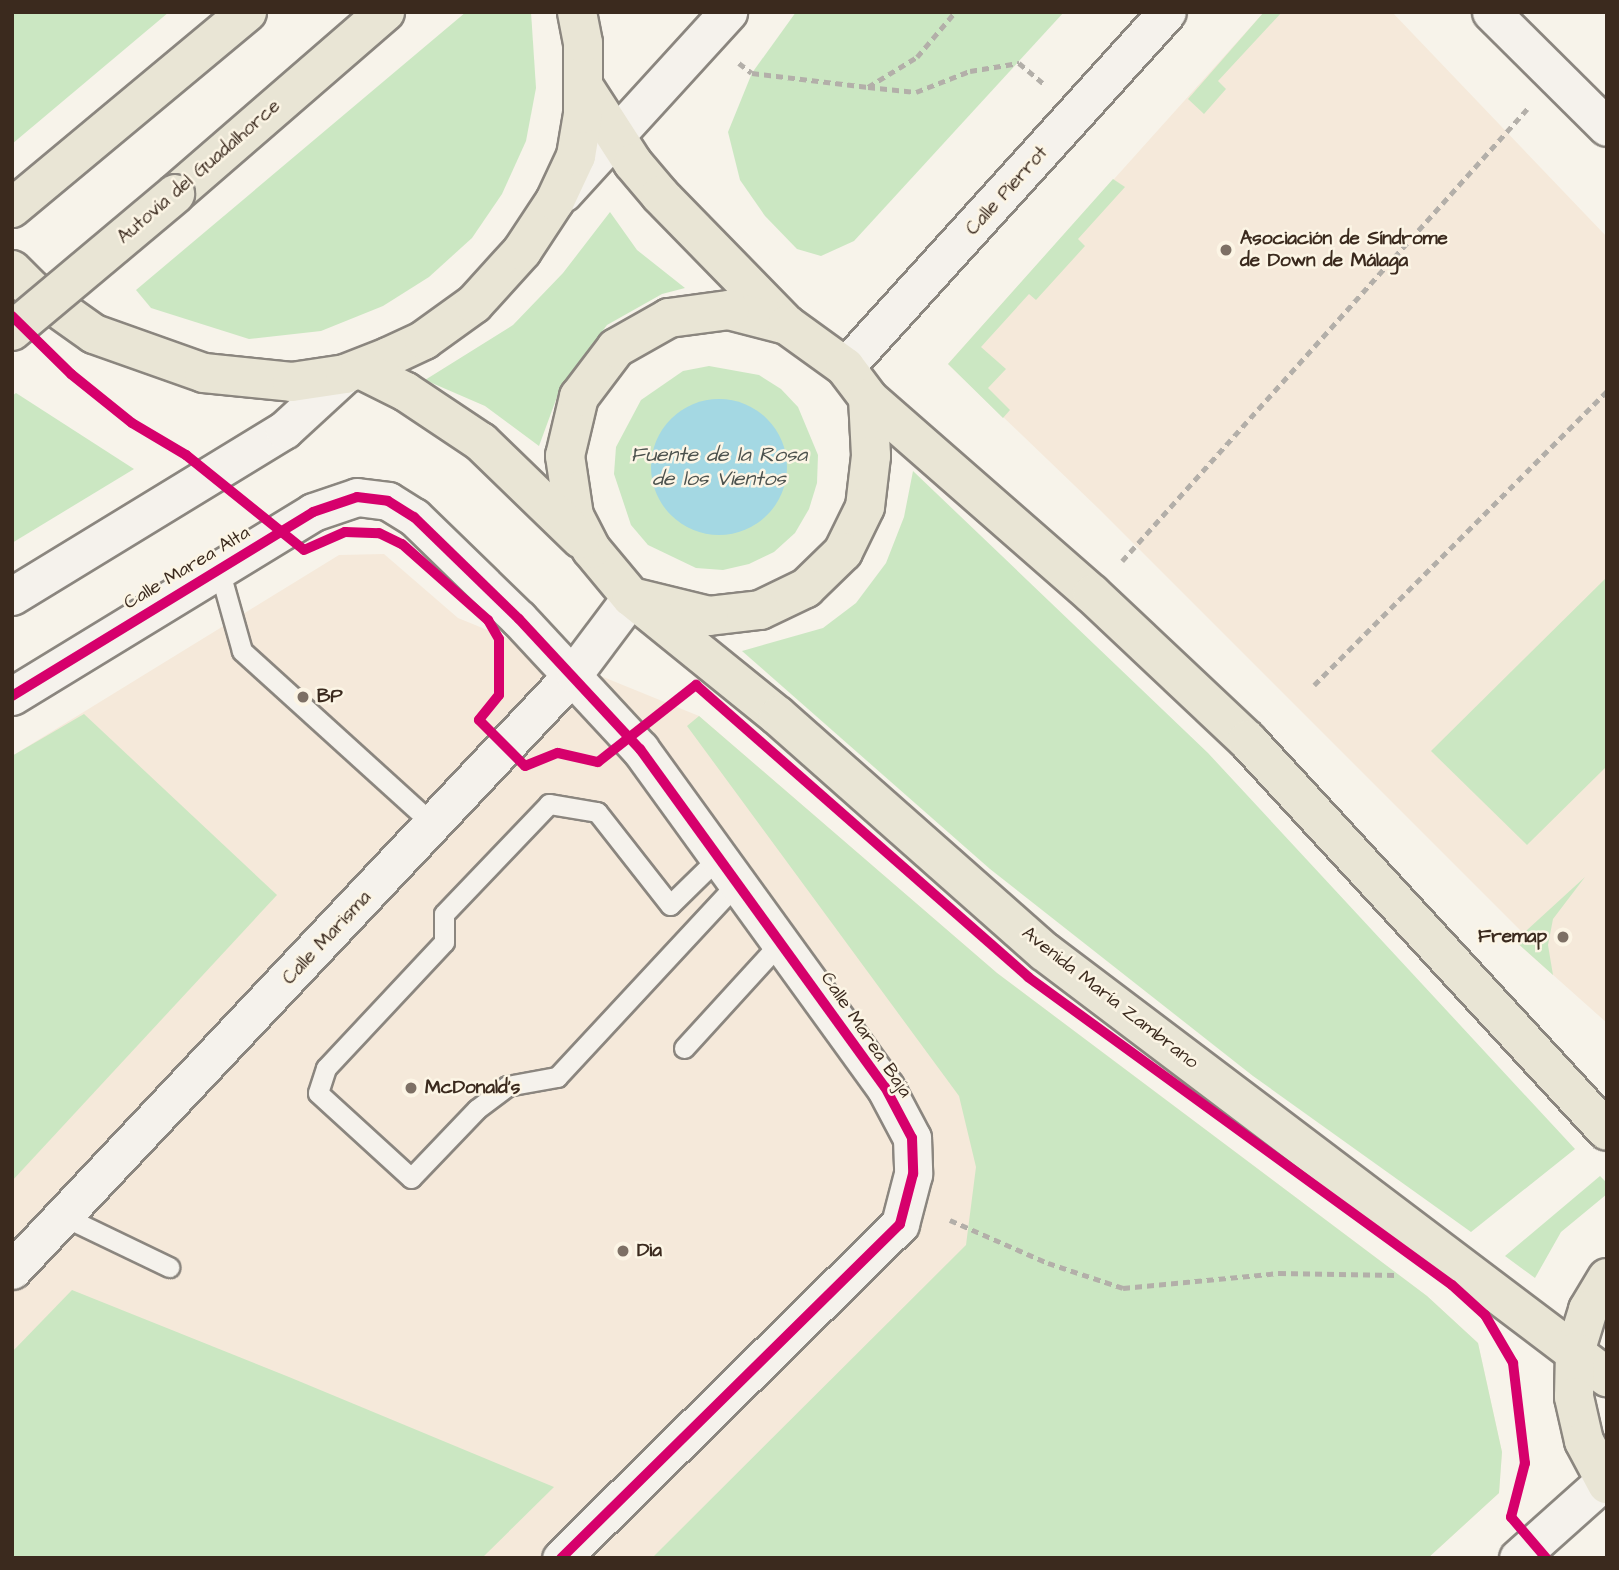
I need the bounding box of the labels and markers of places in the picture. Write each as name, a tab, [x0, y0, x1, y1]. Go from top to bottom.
place label: Asociación de Síndrome de Down de Málaga	[1240, 228, 1448, 272]
marker: Asociación de Síndrome de Down de Málaga	[1218, 242, 1234, 258]
place label: BP	[317, 686, 343, 708]
marker: BP	[295, 689, 311, 705]
place label: Fremap	[1478, 926, 1547, 948]
marker: Fremap	[1553, 927, 1573, 947]
place label: McDonald's	[425, 1077, 520, 1099]
marker: McDonald's	[403, 1080, 419, 1096]
place label: Dia	[637, 1240, 662, 1262]
marker: Dia	[615, 1243, 631, 1259]

